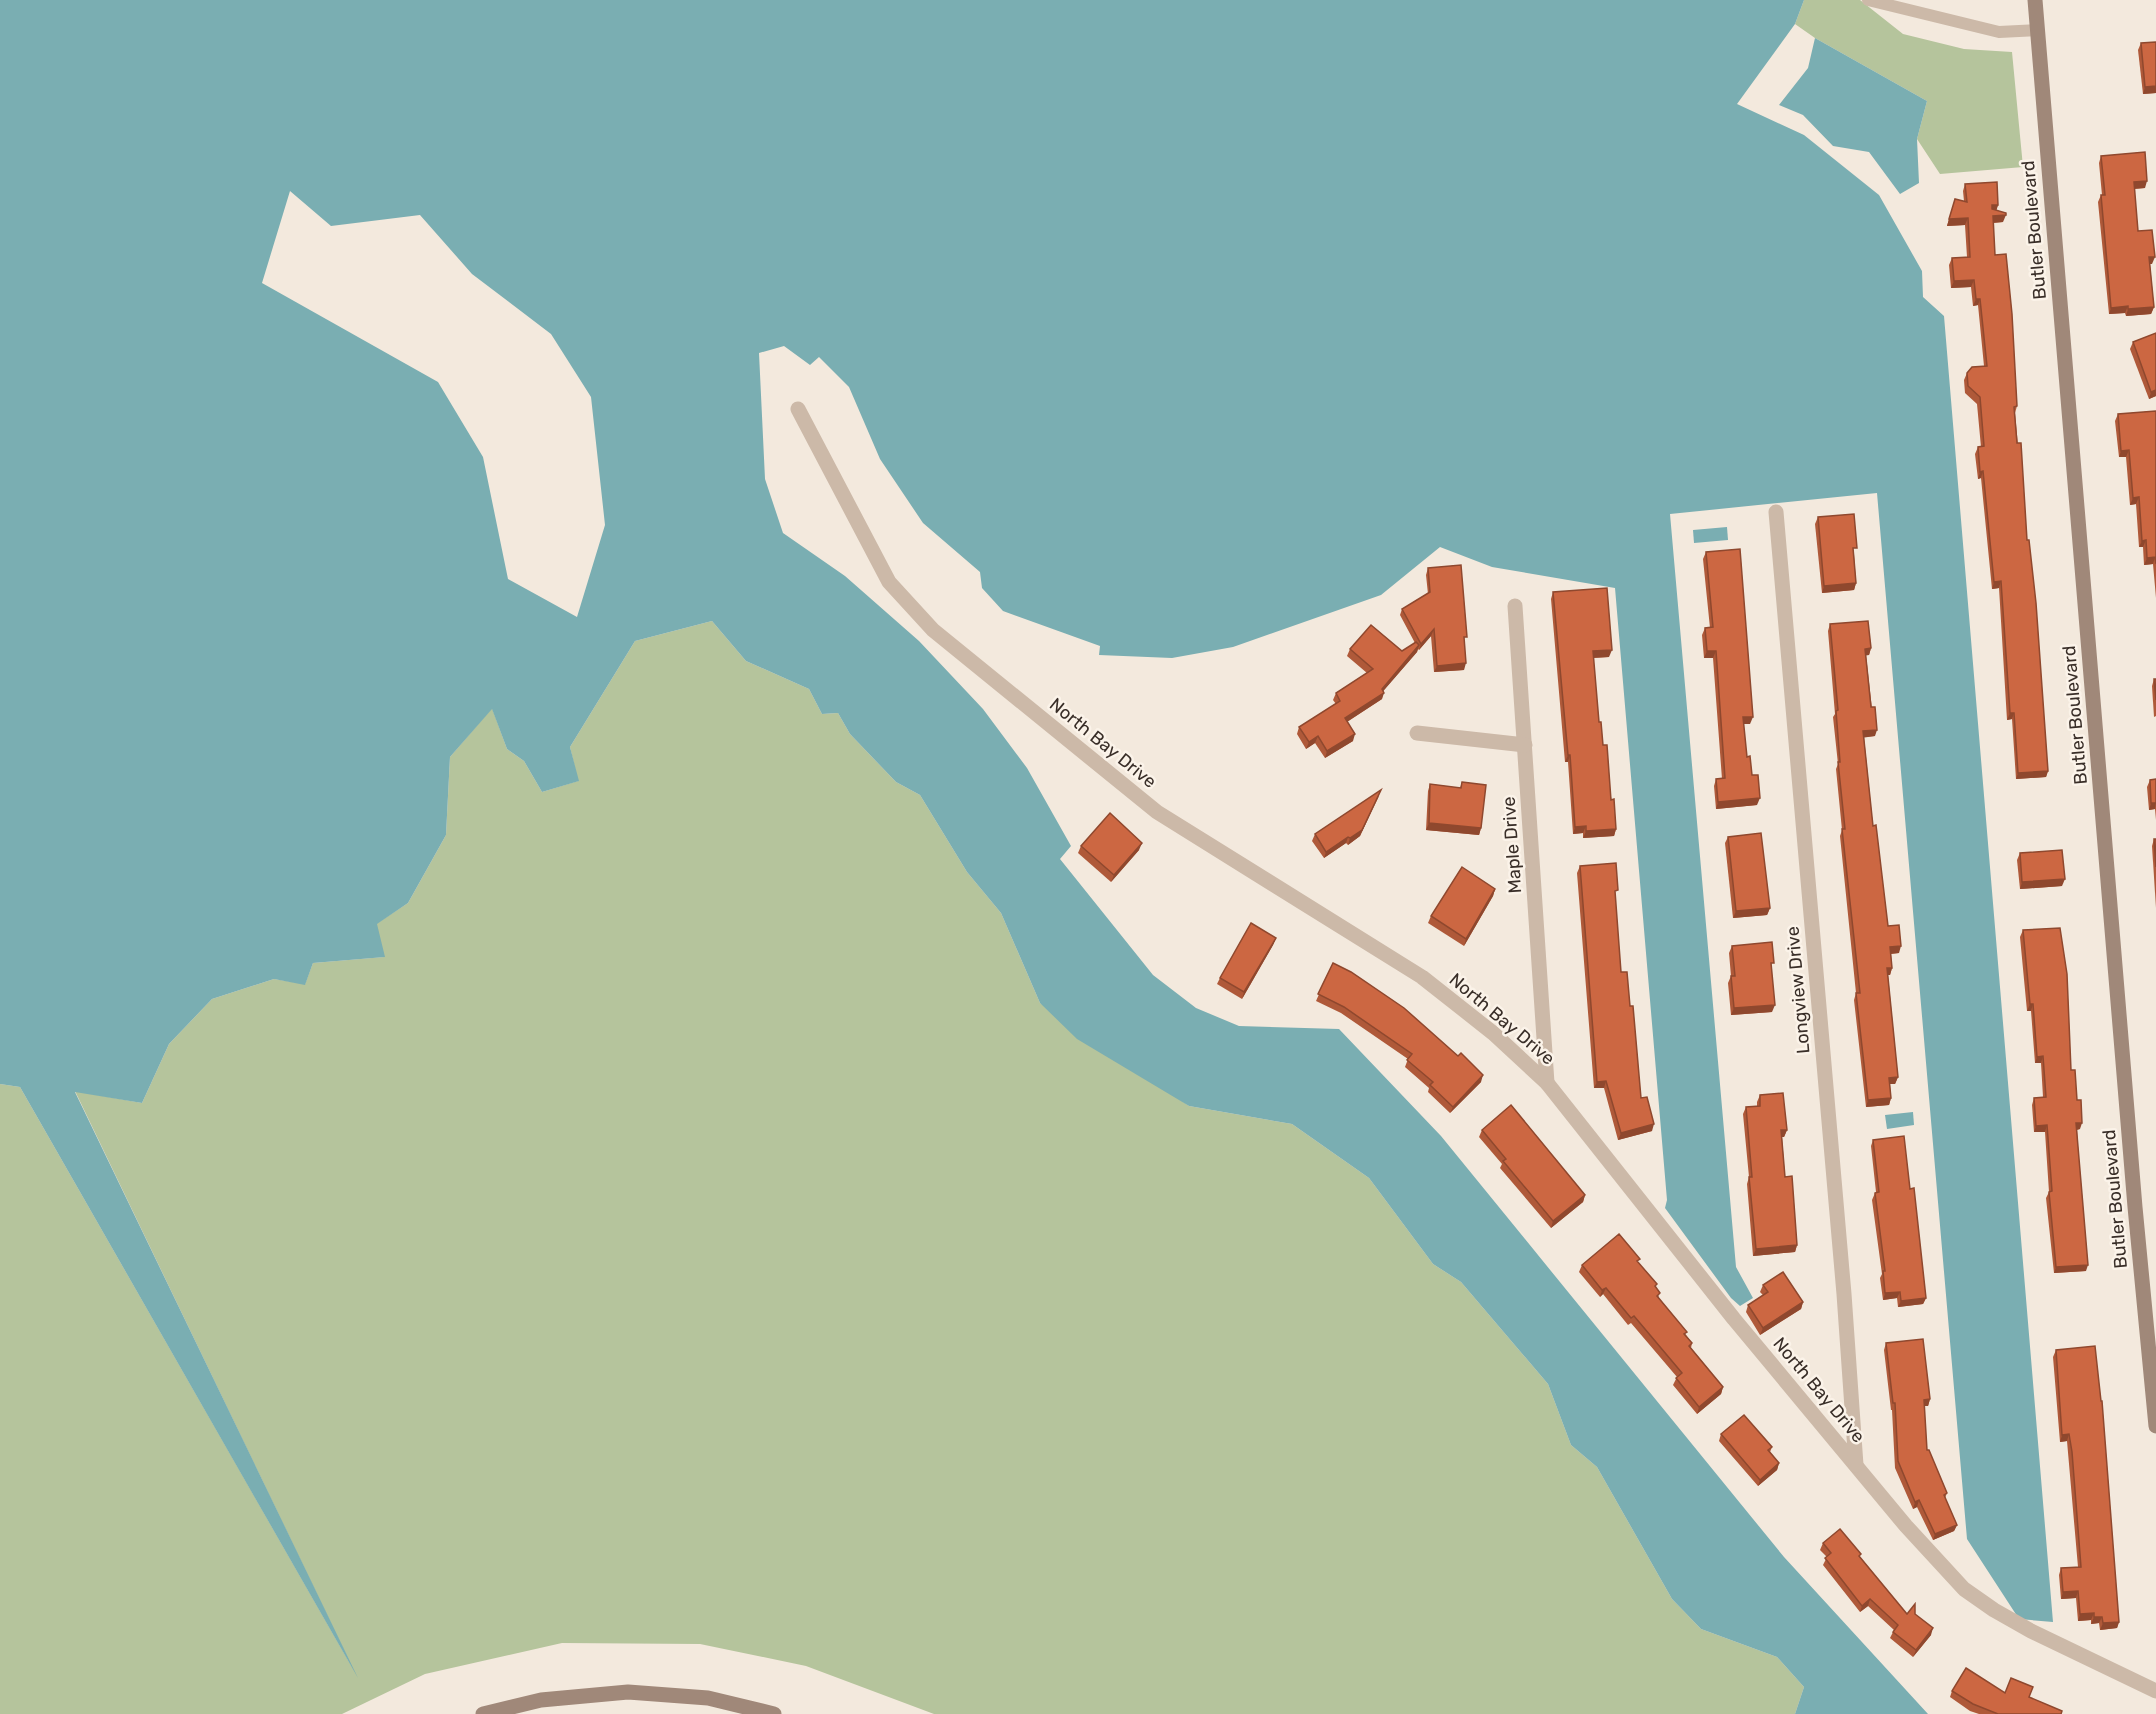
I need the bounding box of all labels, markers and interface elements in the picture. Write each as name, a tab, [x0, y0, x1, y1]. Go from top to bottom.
street label: Butler Boulevard	[2017, 160, 2051, 300]
street label: Butler Boulevard	[2058, 645, 2092, 785]
street label: North Bay Drive	[1045, 693, 1161, 793]
street label: Maple Drive	[1498, 796, 1526, 894]
street label: Longview Drive	[1781, 925, 1815, 1055]
street label: North Bay Drive	[1445, 968, 1559, 1070]
street label: Butler Boulevard	[2098, 1129, 2132, 1269]
street label: North Bay Drive	[1768, 1333, 1870, 1447]

